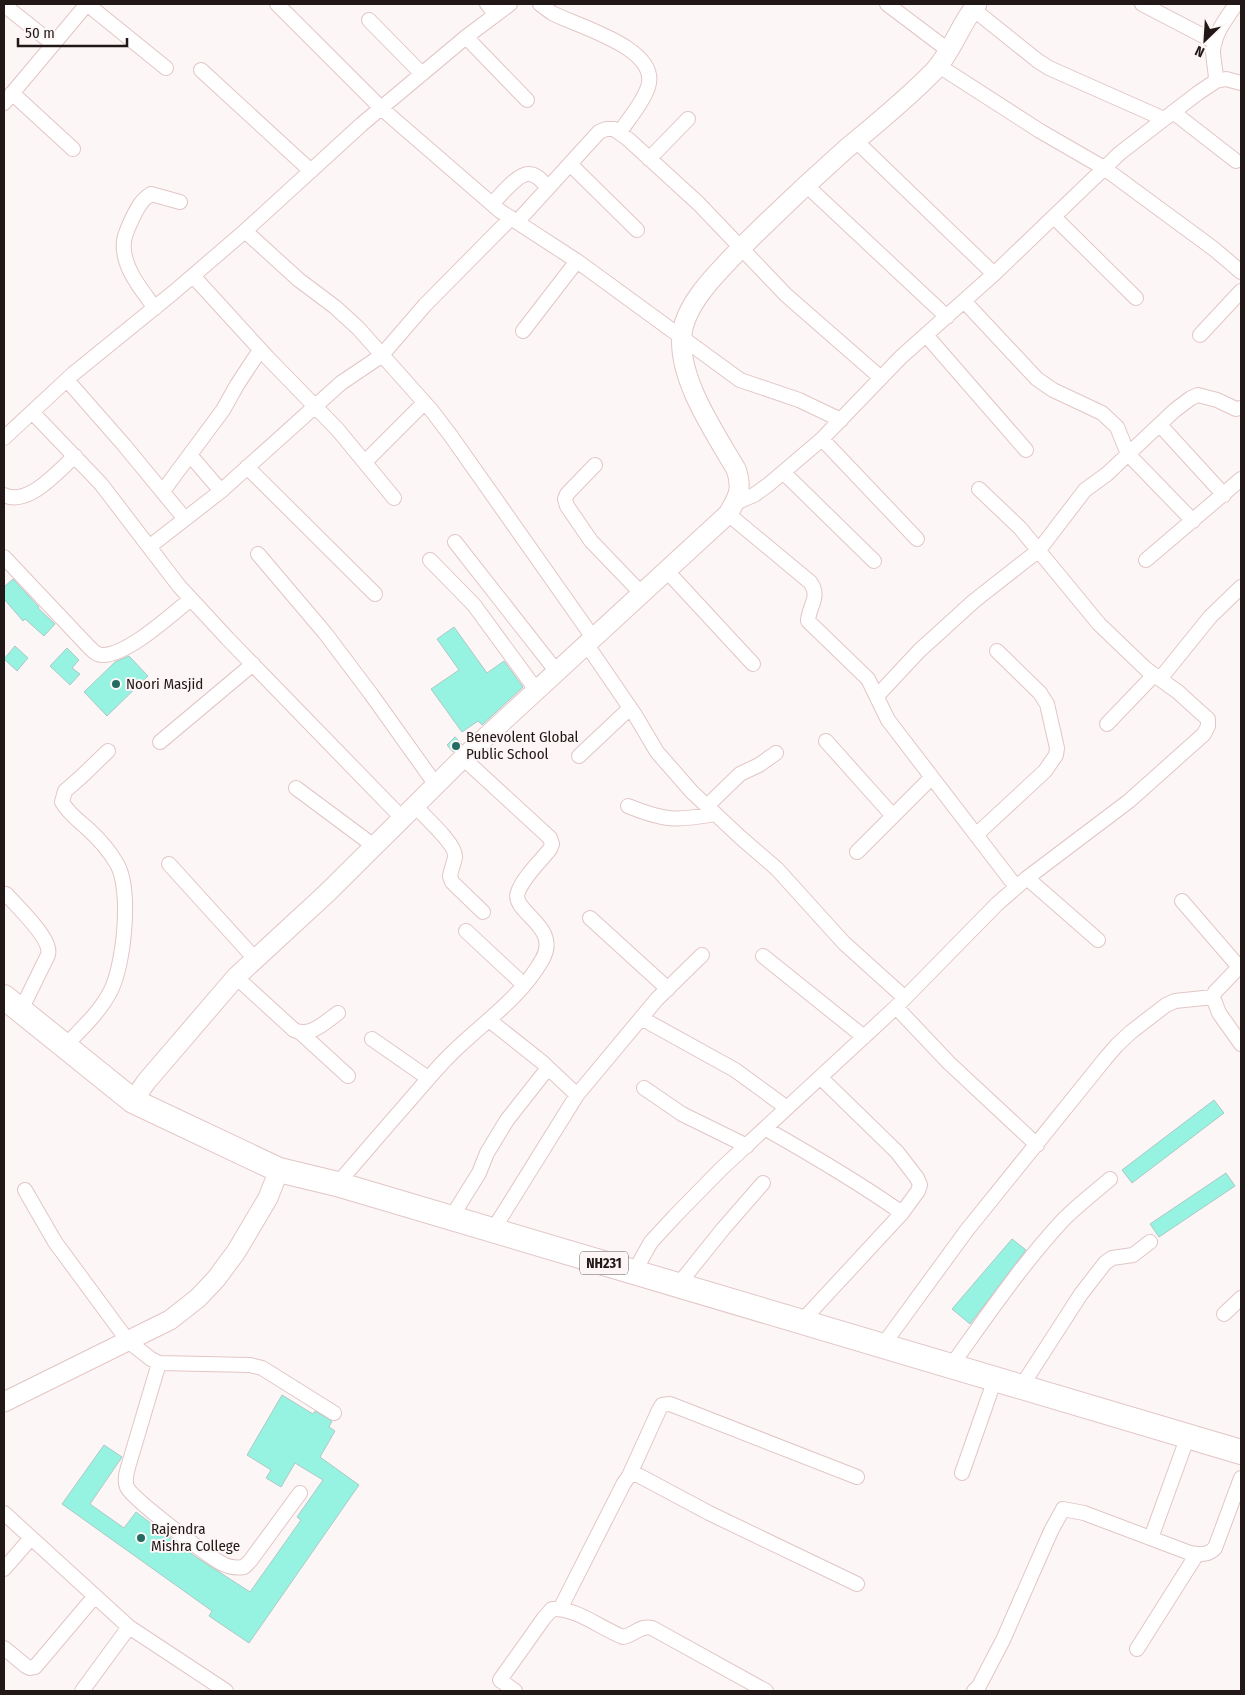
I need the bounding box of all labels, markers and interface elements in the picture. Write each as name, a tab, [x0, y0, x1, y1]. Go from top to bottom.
scale bar	[18, 15, 126, 47]
north arrow	[1180, 15, 1230, 65]
text: 50 m	[25, 24, 55, 42]
text: N	[1192, 42, 1207, 61]
place label: Noori Masjid	[126, 675, 203, 693]
marker: Noori Masjid	[110, 678, 122, 690]
place label: Benevolent Global Public School	[466, 728, 578, 763]
marker: Benevolent Global Public School	[450, 740, 462, 752]
road number: NH231	[580, 1252, 628, 1274]
place label: Rajendra Mishra College	[151, 1520, 240, 1555]
marker: Rajendra Mishra College	[135, 1532, 147, 1544]

